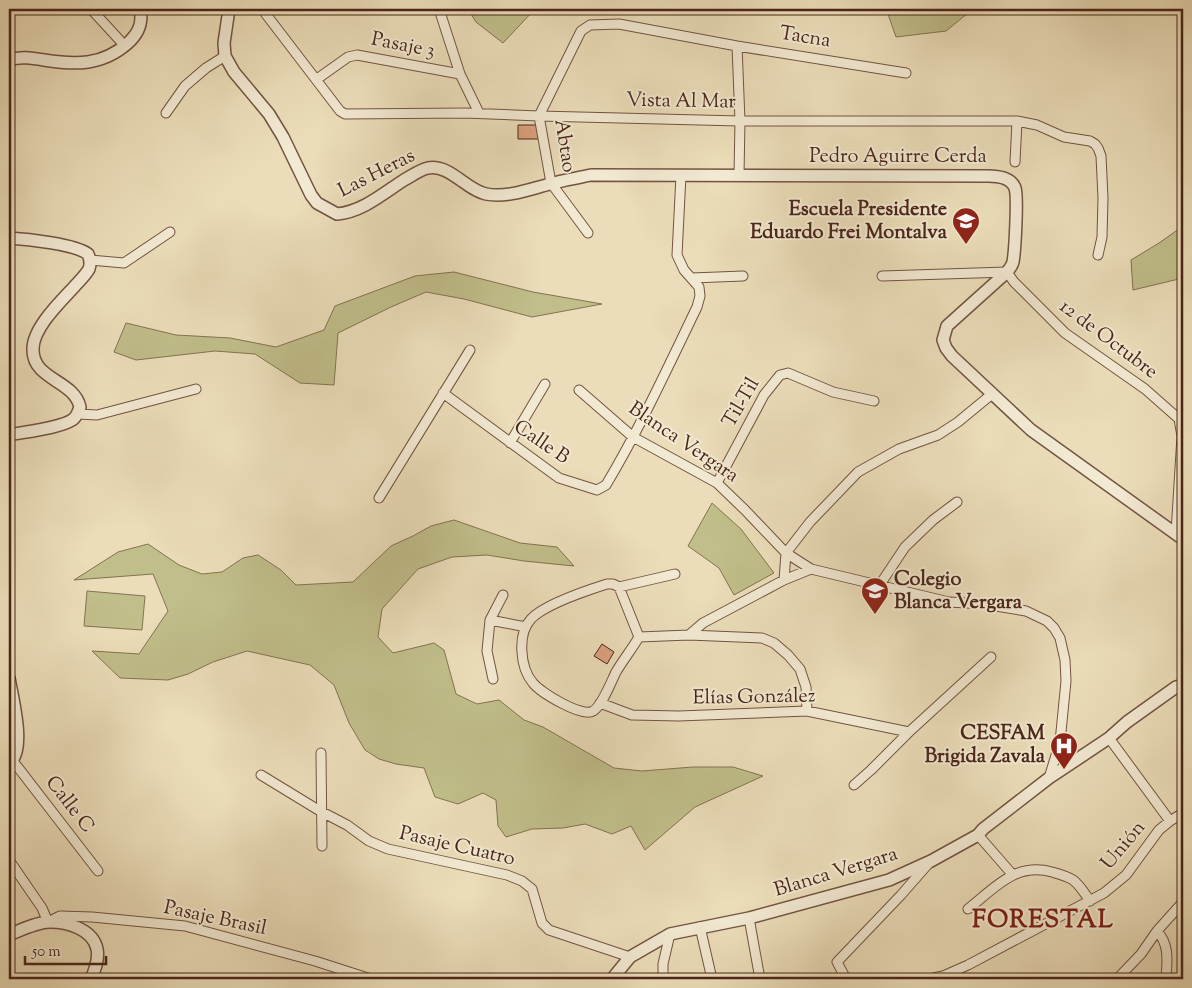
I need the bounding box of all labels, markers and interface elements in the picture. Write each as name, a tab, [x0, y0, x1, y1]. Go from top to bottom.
street label: Tacna	[777, 20, 833, 56]
street label: Pasaje 3	[369, 26, 437, 66]
street label: Vista Al Mar	[626, 87, 737, 117]
street label: Abtao	[545, 117, 583, 175]
street label: Las Heras	[333, 142, 421, 206]
street label: Pedro Aguirre Cerda	[809, 143, 987, 172]
place label: Escuela Presidente Eduardo Frei Montalva	[750, 196, 948, 248]
school or university icon: Escuela Presidente Eduardo Frei Montalva	[951, 206, 981, 245]
street label: 12 de Octubre	[1053, 293, 1163, 387]
street label: Til-Til	[716, 372, 768, 433]
street label: Blanca Vergara	[622, 395, 744, 491]
street label: Calle B	[507, 414, 575, 473]
place label: Colegio Blanca Vergara	[894, 566, 1023, 618]
school or university icon: Colegio Blanca Vergara	[860, 576, 890, 615]
street label: Elías González	[692, 682, 816, 714]
place label: CESFAM Brigida Zavala	[925, 720, 1046, 772]
hospital icon: CESFAM Brigida Zavala	[1049, 731, 1079, 770]
street label: Calle C	[37, 770, 101, 840]
street label: Unión	[1095, 815, 1153, 877]
street label: Pasaje Cuatro	[396, 820, 518, 874]
street label: Blanca Vergara	[771, 840, 901, 906]
street label: Pasaje Brasil	[161, 894, 270, 944]
district label: FORESTAL	[972, 903, 1114, 939]
scale bar	[25, 933, 106, 965]
text: 50 m	[31, 942, 61, 963]

